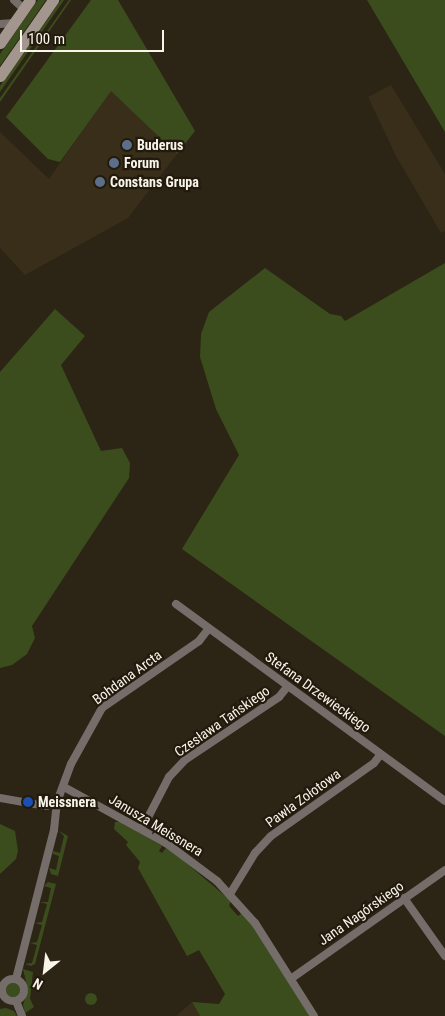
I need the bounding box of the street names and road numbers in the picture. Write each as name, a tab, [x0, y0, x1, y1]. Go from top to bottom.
street label: Bohdana Arcta	[89, 646, 165, 708]
street label: Stefana Drzewieckiego	[262, 648, 374, 736]
street label: Czesława Tańskiego	[171, 682, 273, 760]
street label: Pawła Zołotowa	[262, 765, 344, 831]
street label: Janusza Meissnera	[106, 790, 206, 860]
street label: Jana Nagórskiego	[315, 877, 407, 949]

